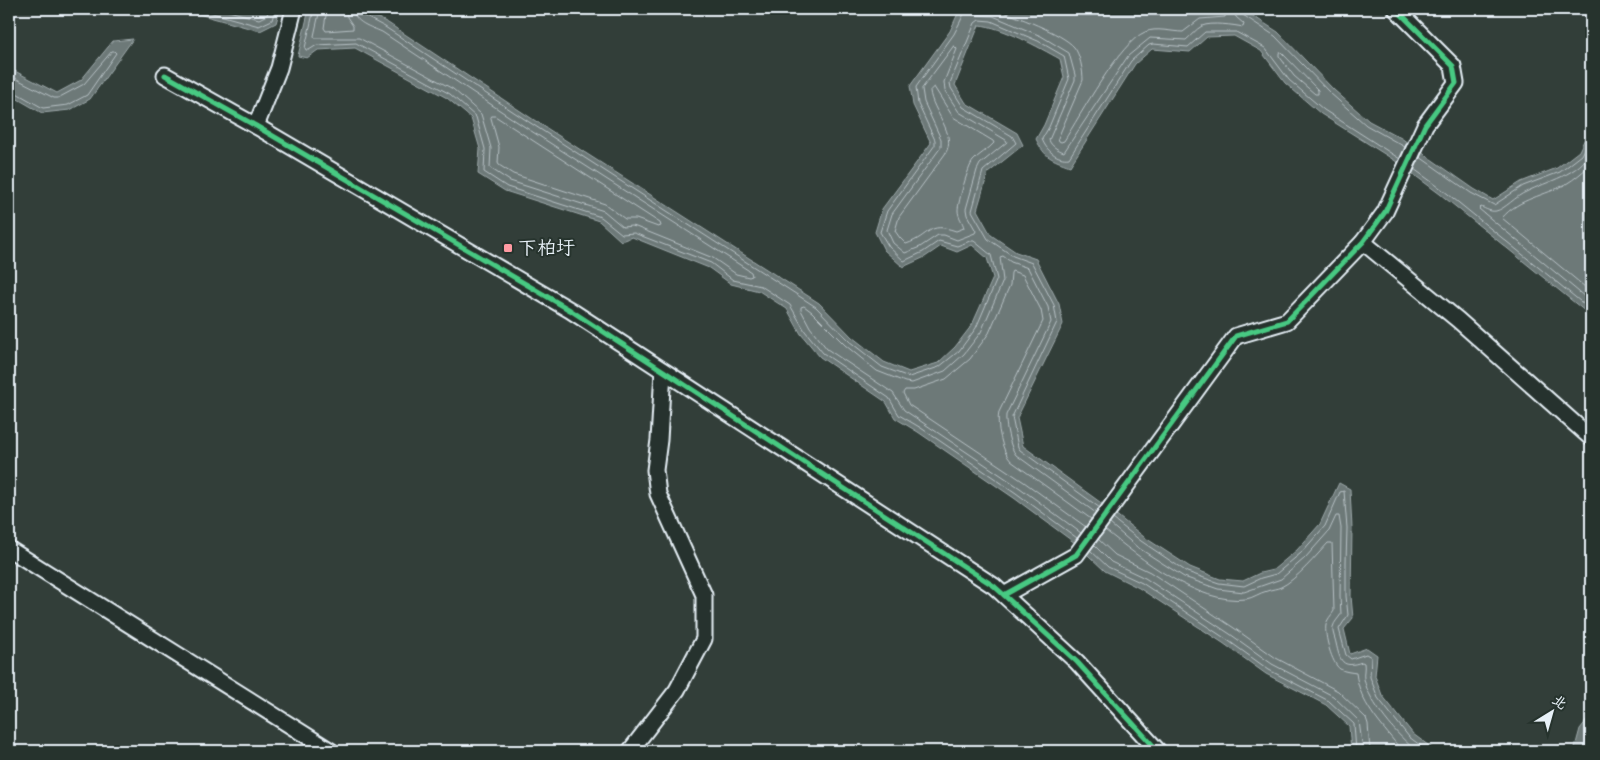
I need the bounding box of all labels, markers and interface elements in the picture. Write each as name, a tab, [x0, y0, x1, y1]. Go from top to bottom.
place label: 下柏圩	[518, 236, 575, 261]
marker: 下柏圩	[502, 242, 514, 254]
north arrow	[1528, 688, 1578, 738]
text: 北	[1548, 691, 1570, 714]

